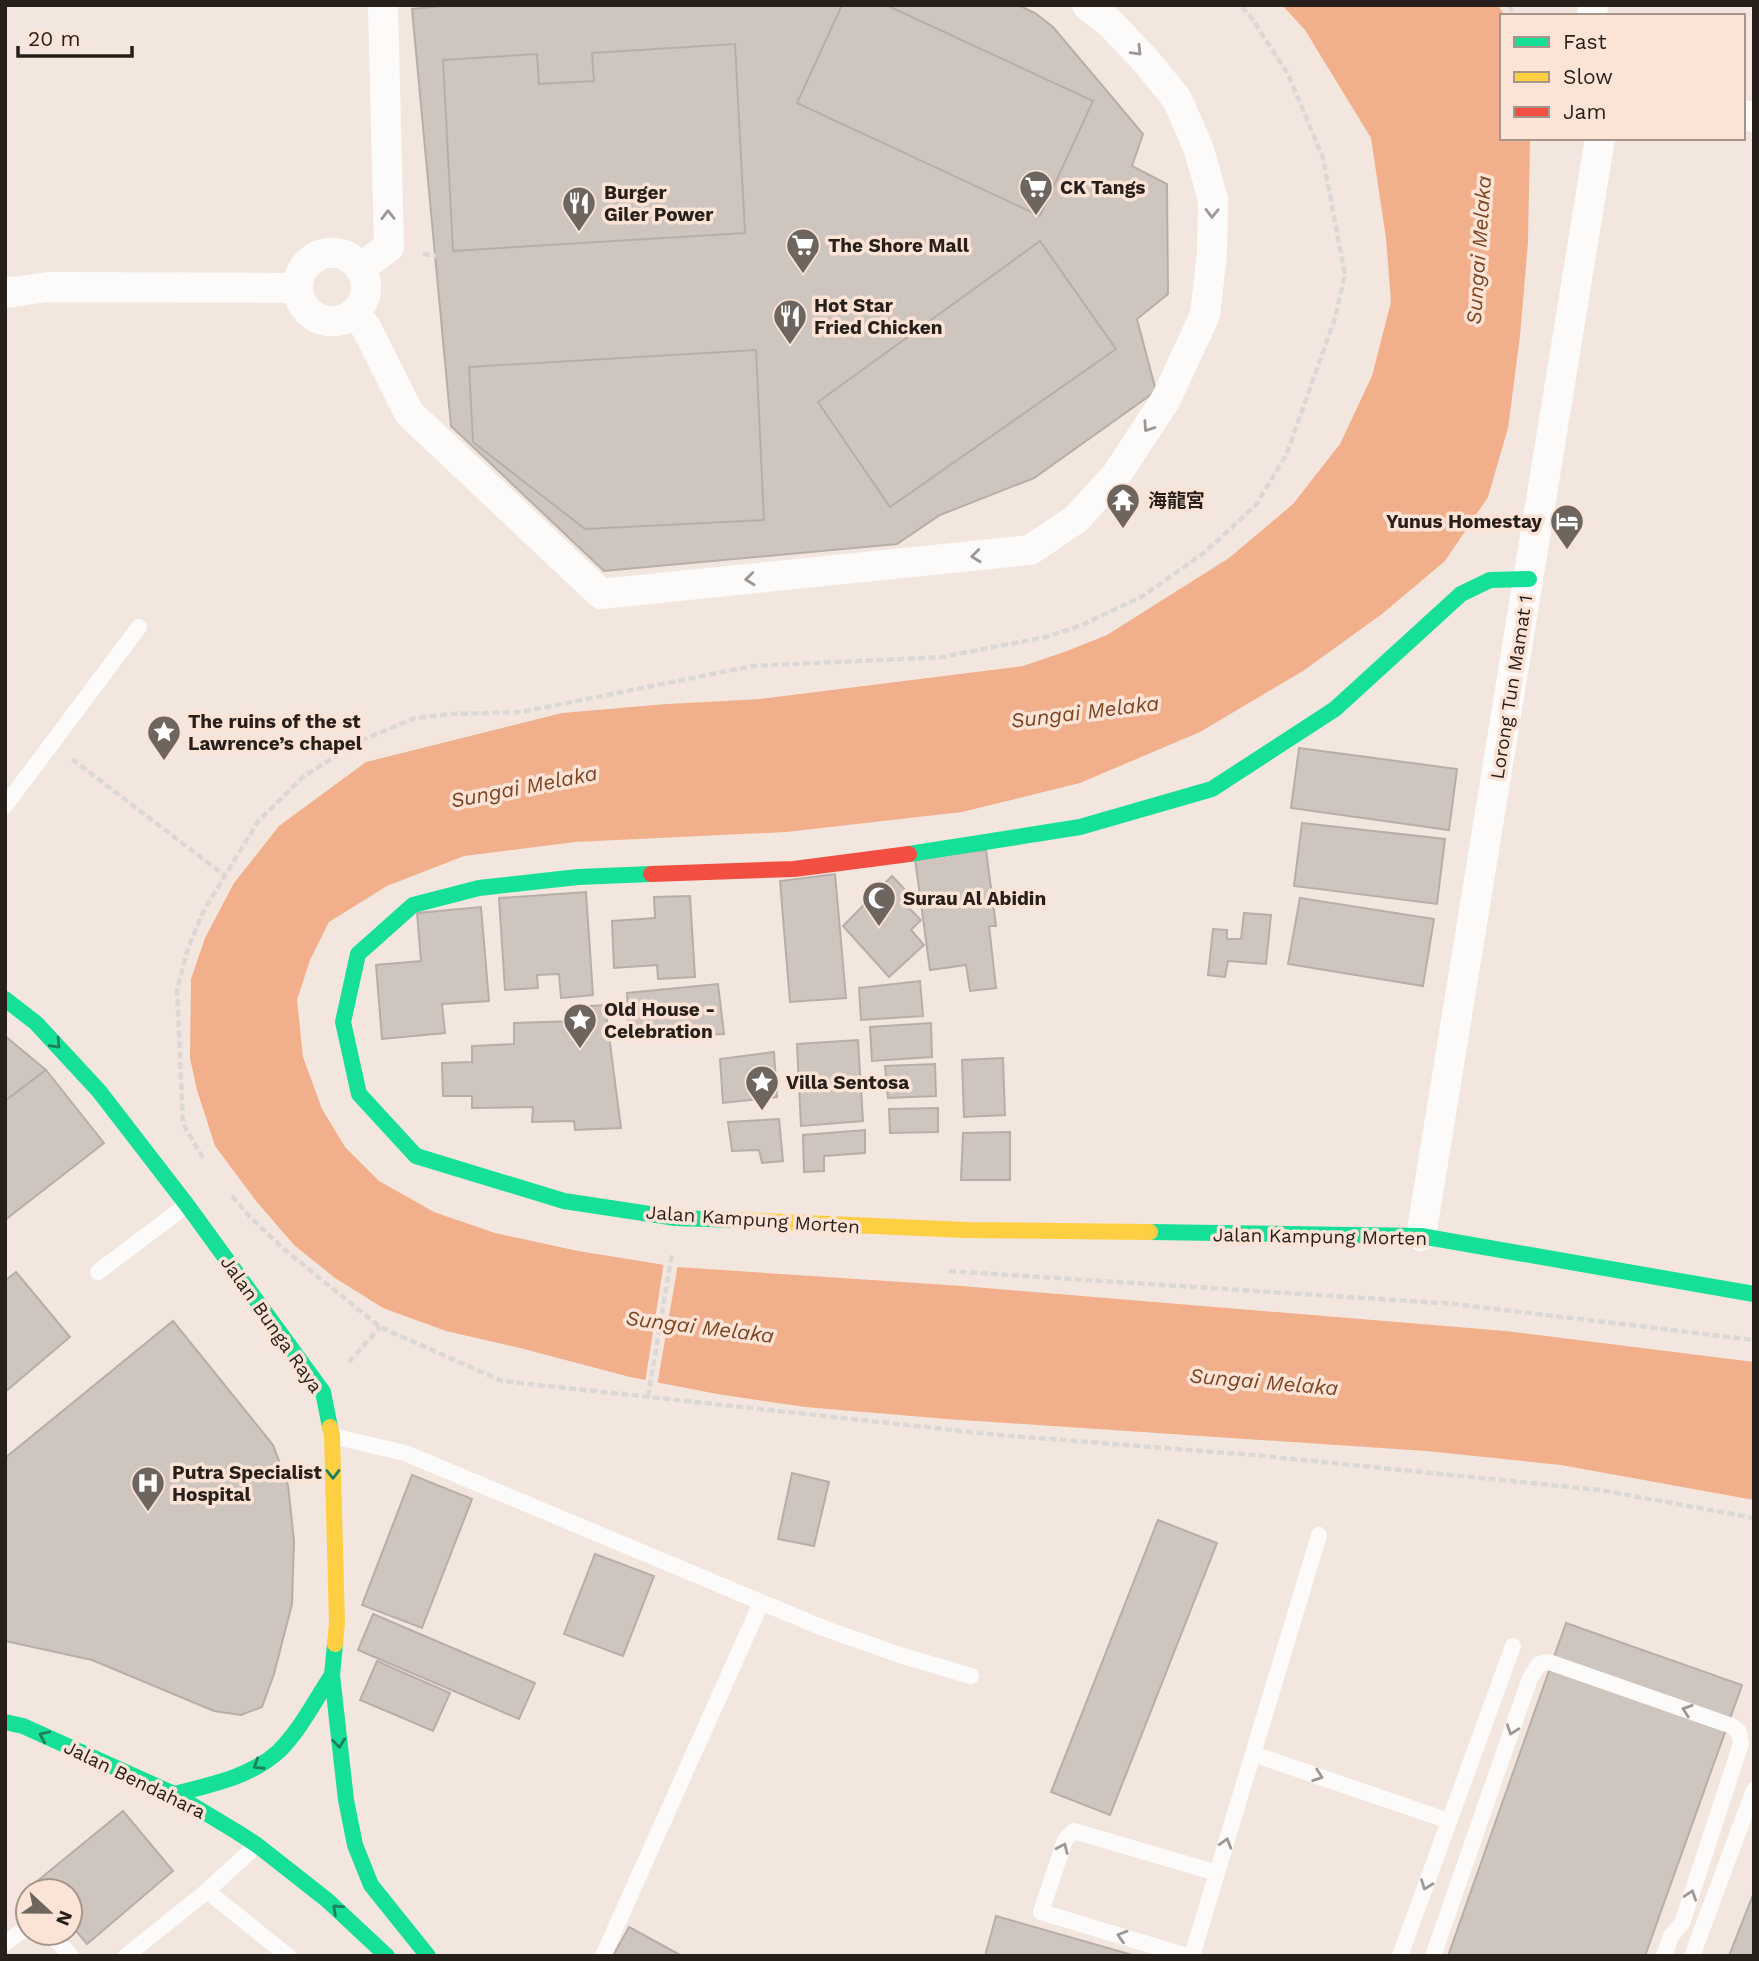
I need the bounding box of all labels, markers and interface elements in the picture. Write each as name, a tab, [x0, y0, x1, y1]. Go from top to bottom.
scale bar	[18, 14, 131, 58]
legend	[1500, 14, 1745, 140]
text: 20 m	[28, 26, 80, 51]
text: Fast	[1563, 29, 1607, 54]
one-way arrow	[1129, 43, 1142, 56]
text: Slow	[1563, 64, 1613, 89]
text: Jam	[1563, 99, 1606, 124]
supermarket icon: CK Tangs	[1017, 168, 1055, 217]
water label: Sungai Melaka	[1461, 175, 1496, 325]
place label: CK Tangs	[1060, 176, 1145, 199]
place label: Burger Giler Power	[604, 181, 714, 226]
restaurant icon: Burger Giler Power	[560, 184, 598, 233]
one-way arrow	[1205, 208, 1220, 219]
one-way arrow	[380, 209, 396, 219]
supermarket icon: The Shore Mall	[784, 226, 822, 275]
place label: The Shore Mall	[828, 234, 970, 257]
place label: Hot Star Fried Chicken	[814, 294, 942, 339]
restaurant icon: Hot Star Fried Chicken	[771, 297, 809, 346]
one-way arrow	[1143, 419, 1156, 432]
temple icon: 海龍宮	[1104, 481, 1142, 530]
place label: 海龍宮	[1148, 489, 1205, 512]
hotel icon: Yunus Homestay	[1548, 502, 1586, 551]
place label: Yunus Homestay	[1386, 510, 1542, 533]
one-way arrow	[970, 548, 982, 563]
one-way arrow	[744, 571, 755, 586]
street label: Lorong Tun Mamat 1	[1486, 593, 1537, 781]
water label: Sungai Melaka	[1009, 690, 1161, 733]
place label: The ruins of the st Lawrence’s chapel	[188, 710, 363, 755]
place icon: The ruins of the st Lawrence’s chapel	[145, 713, 183, 762]
water label: Sungai Melaka	[448, 760, 600, 813]
mosque icon: Surau Al Abidin	[860, 879, 898, 928]
place label: Surau Al Abidin	[903, 887, 1046, 910]
place label: Old House - Celebration	[604, 998, 715, 1043]
place icon: Old House - Celebration	[561, 1001, 599, 1050]
one-way arrow	[48, 1036, 60, 1049]
place icon: Villa Sentosa	[743, 1063, 781, 1112]
place label: Villa Sentosa	[786, 1071, 909, 1094]
street label: Jalan Kampung Morten	[645, 1201, 861, 1238]
street label: Jalan Kampung Morten	[1213, 1223, 1427, 1250]
street label: Jalan Bunga Raya	[216, 1251, 328, 1397]
water label: Sungai Melaka	[625, 1305, 776, 1348]
water label: Sungai Melaka	[1189, 1363, 1339, 1400]
place label: Putra Specialist Hospital	[172, 1461, 322, 1506]
hospital icon: Putra Specialist Hospital	[129, 1464, 167, 1513]
one-way arrow	[326, 1468, 341, 1479]
one-way arrow	[1681, 1705, 1693, 1719]
one-way arrow	[1506, 1723, 1520, 1735]
one-way arrow	[39, 1730, 52, 1744]
street label: Jalan Bendahara	[60, 1735, 209, 1824]
one-way arrow	[332, 1737, 347, 1749]
one-way arrow	[253, 1756, 266, 1769]
one-way arrow	[1311, 1768, 1323, 1782]
one-way arrow	[1218, 1838, 1233, 1850]
one-way arrow	[1055, 1843, 1069, 1855]
north arrow	[14, 1877, 84, 1947]
one-way arrow	[1420, 1879, 1434, 1891]
one-way arrow	[1683, 1889, 1698, 1901]
one-way arrow	[332, 1905, 345, 1918]
text: N	[51, 1907, 78, 1929]
one-way arrow	[1116, 1930, 1128, 1945]

